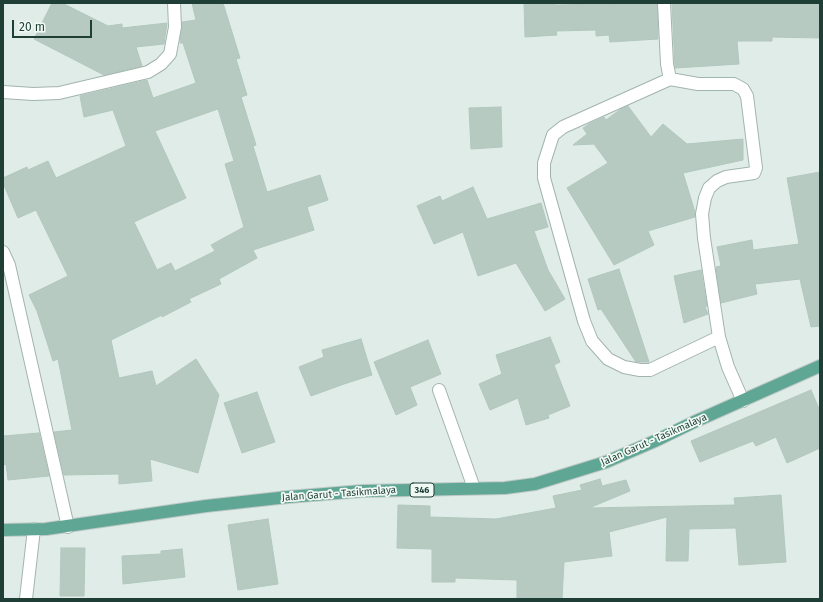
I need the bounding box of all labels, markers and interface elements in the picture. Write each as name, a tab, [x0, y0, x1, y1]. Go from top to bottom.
scale bar	[14, 12, 94, 38]
text: 20 m	[19, 20, 45, 34]
street label: Jalan Garut - Tasikmalaya	[599, 411, 709, 469]
road number: 346	[410, 483, 434, 497]
street label: Jalan Garut - Tasikmalaya	[281, 484, 397, 504]

